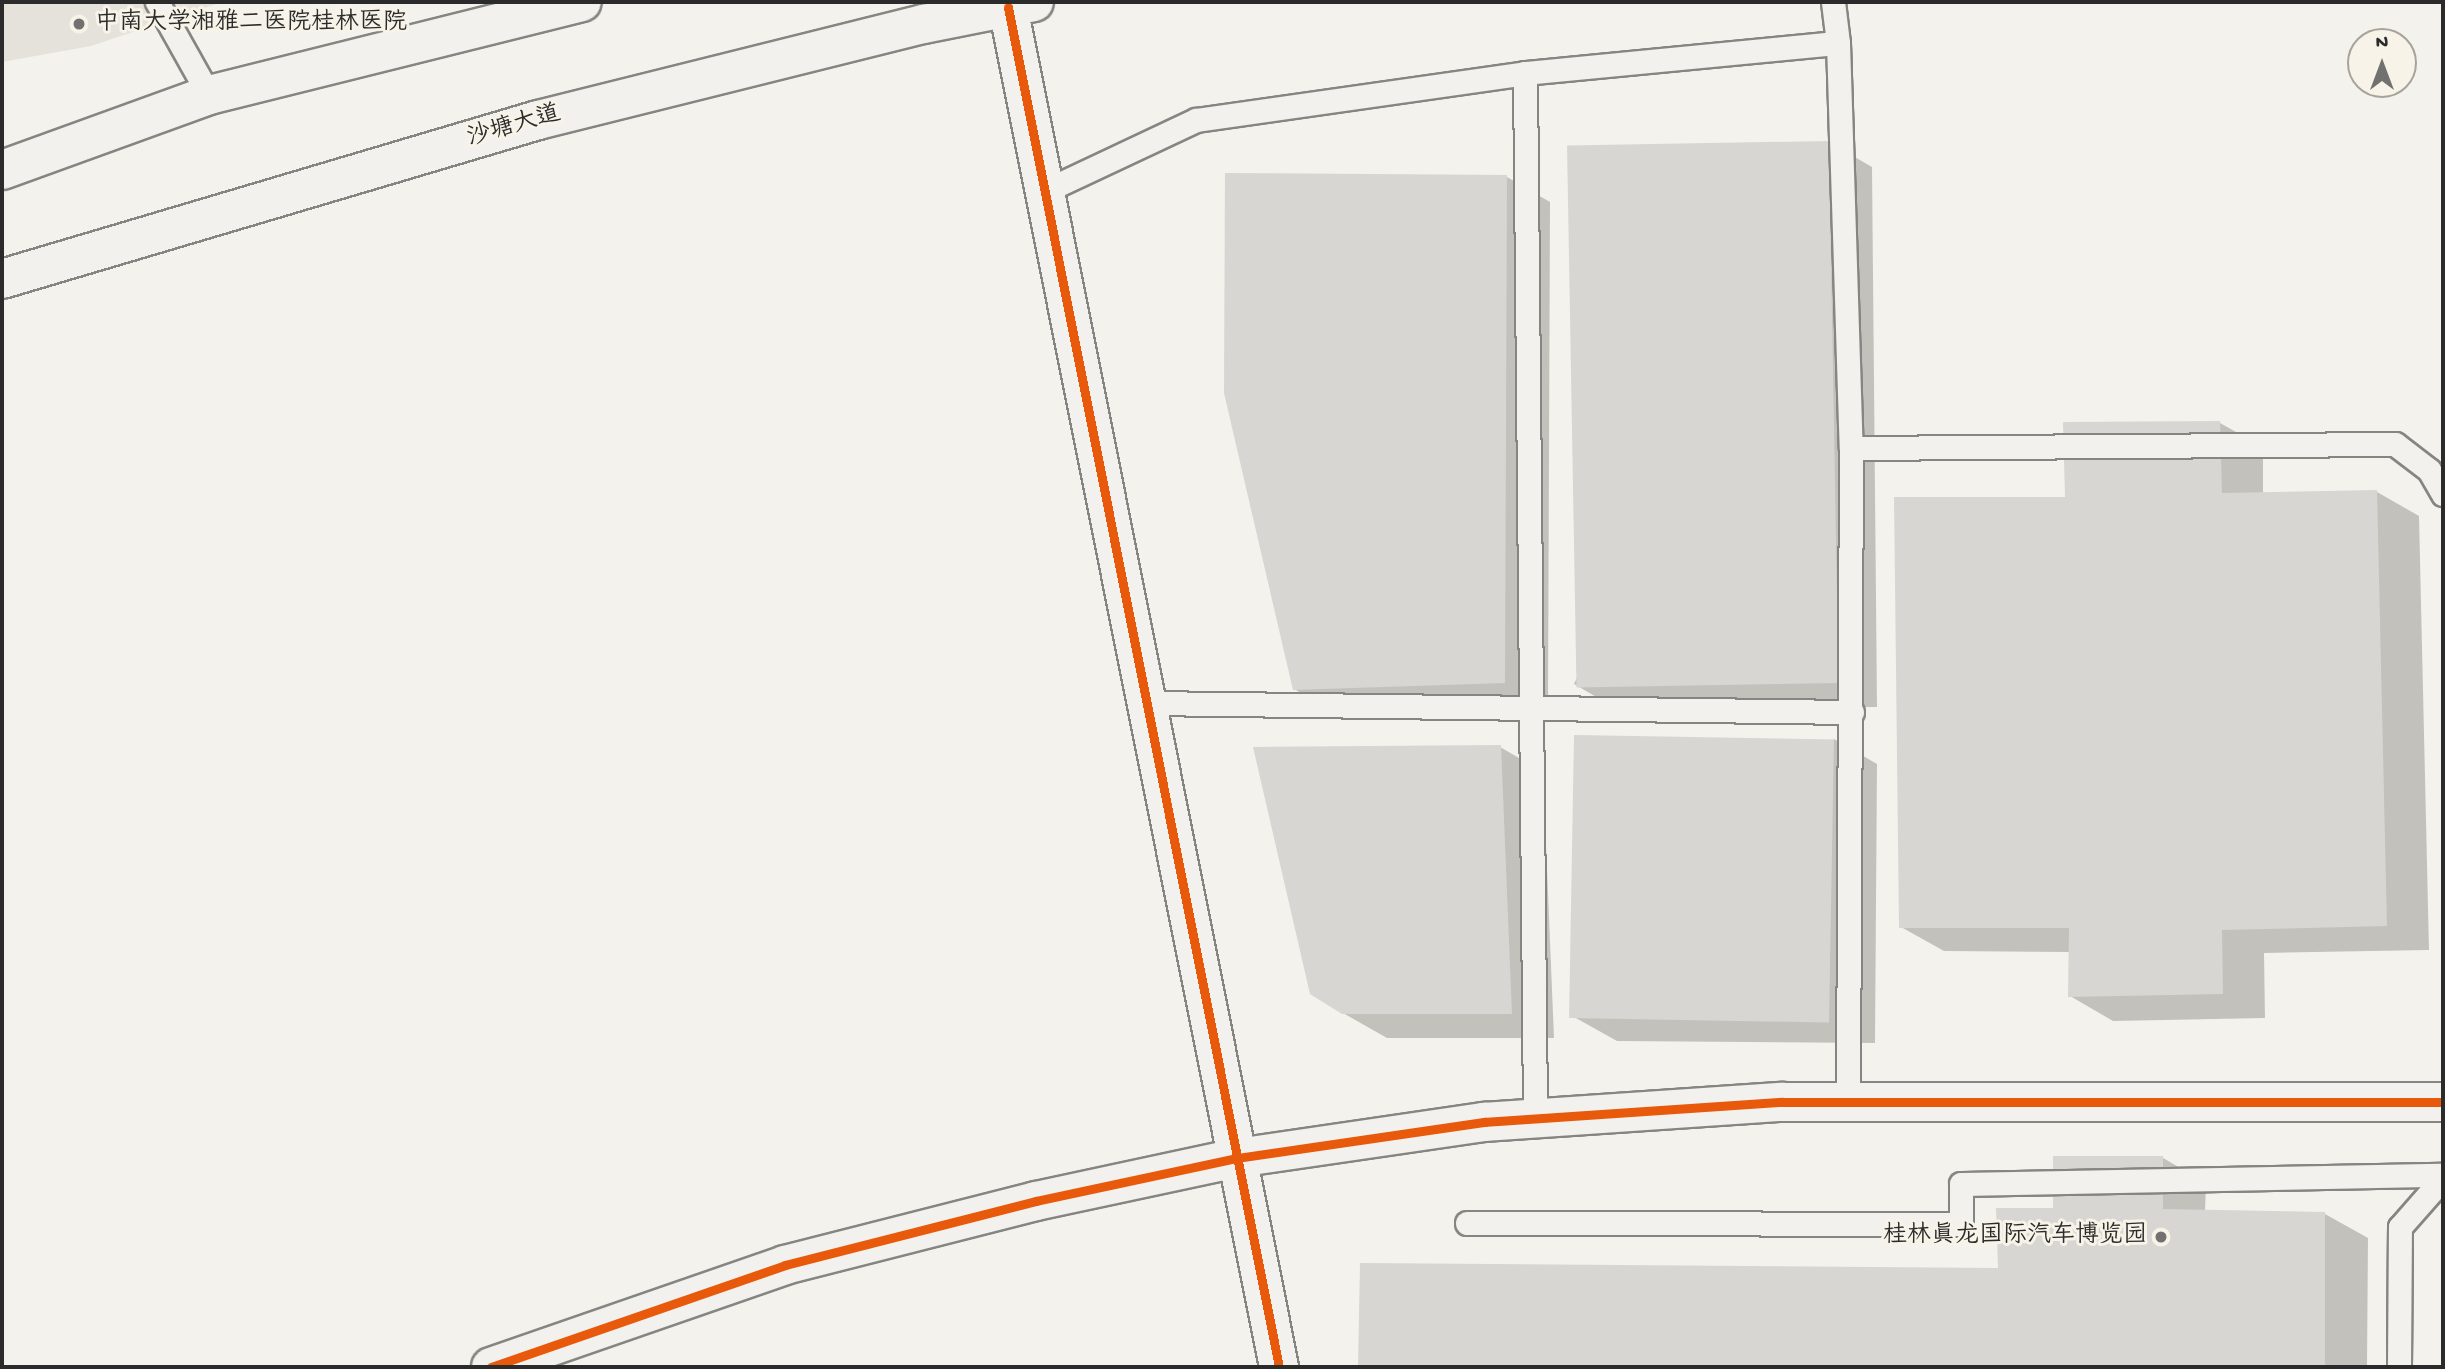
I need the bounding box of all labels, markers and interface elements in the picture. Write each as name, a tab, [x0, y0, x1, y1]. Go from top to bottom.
place label: 中南大学湘雅二医院桂林医院	[95, 10, 407, 38]
marker: 中南大学湘雅二医院桂林医院	[69, 14, 89, 34]
north arrow	[2347, 28, 2417, 98]
text: N	[2376, 32, 2388, 55]
street label: 沙塘大道	[464, 100, 564, 154]
place label: 桂林真龙国际汽车博览园	[1883, 1223, 2147, 1251]
marker: 桂林真龙国际汽车博览园	[2153, 1229, 2169, 1245]

